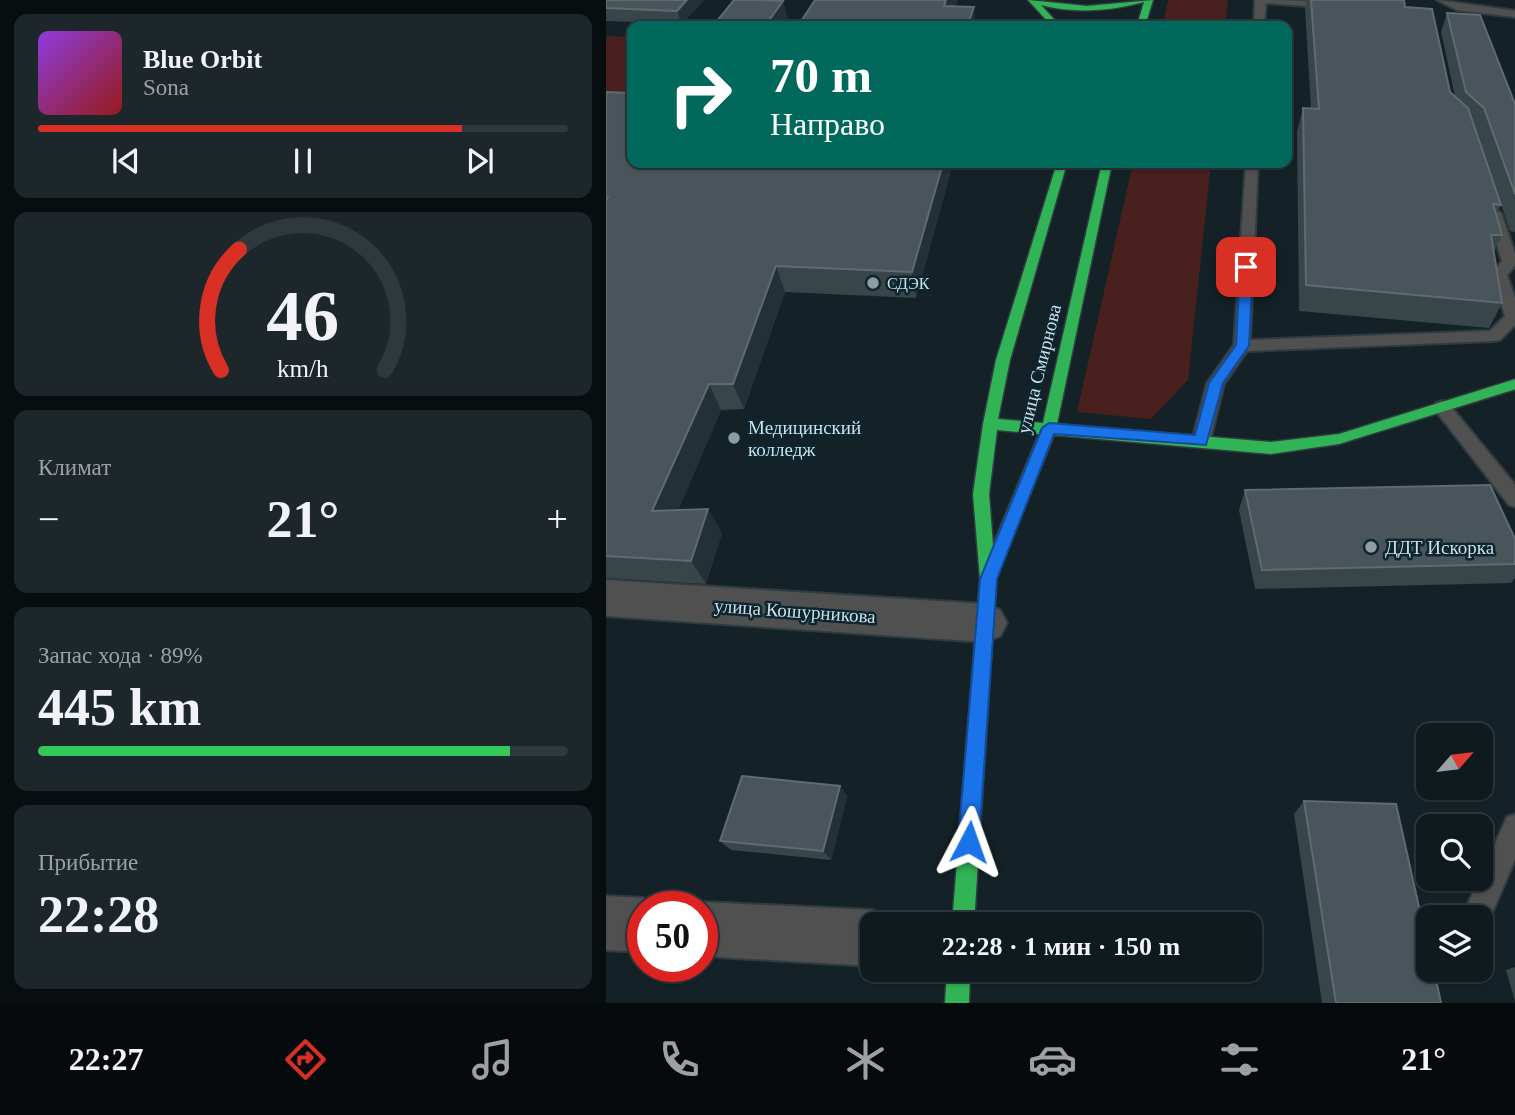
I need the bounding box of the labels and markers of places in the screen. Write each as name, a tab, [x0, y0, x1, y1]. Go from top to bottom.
pin	[1216, 237, 1276, 297]
marker: СДЭК	[865, 275, 881, 291]
place label: СДЭК	[887, 275, 930, 293]
place label: Медицинский колледж	[748, 417, 861, 460]
marker: Медицинский колледж	[726, 430, 742, 446]
place label: ДДТ Искорка	[1385, 537, 1495, 558]
marker: ДДТ Искорка	[1363, 539, 1379, 555]

